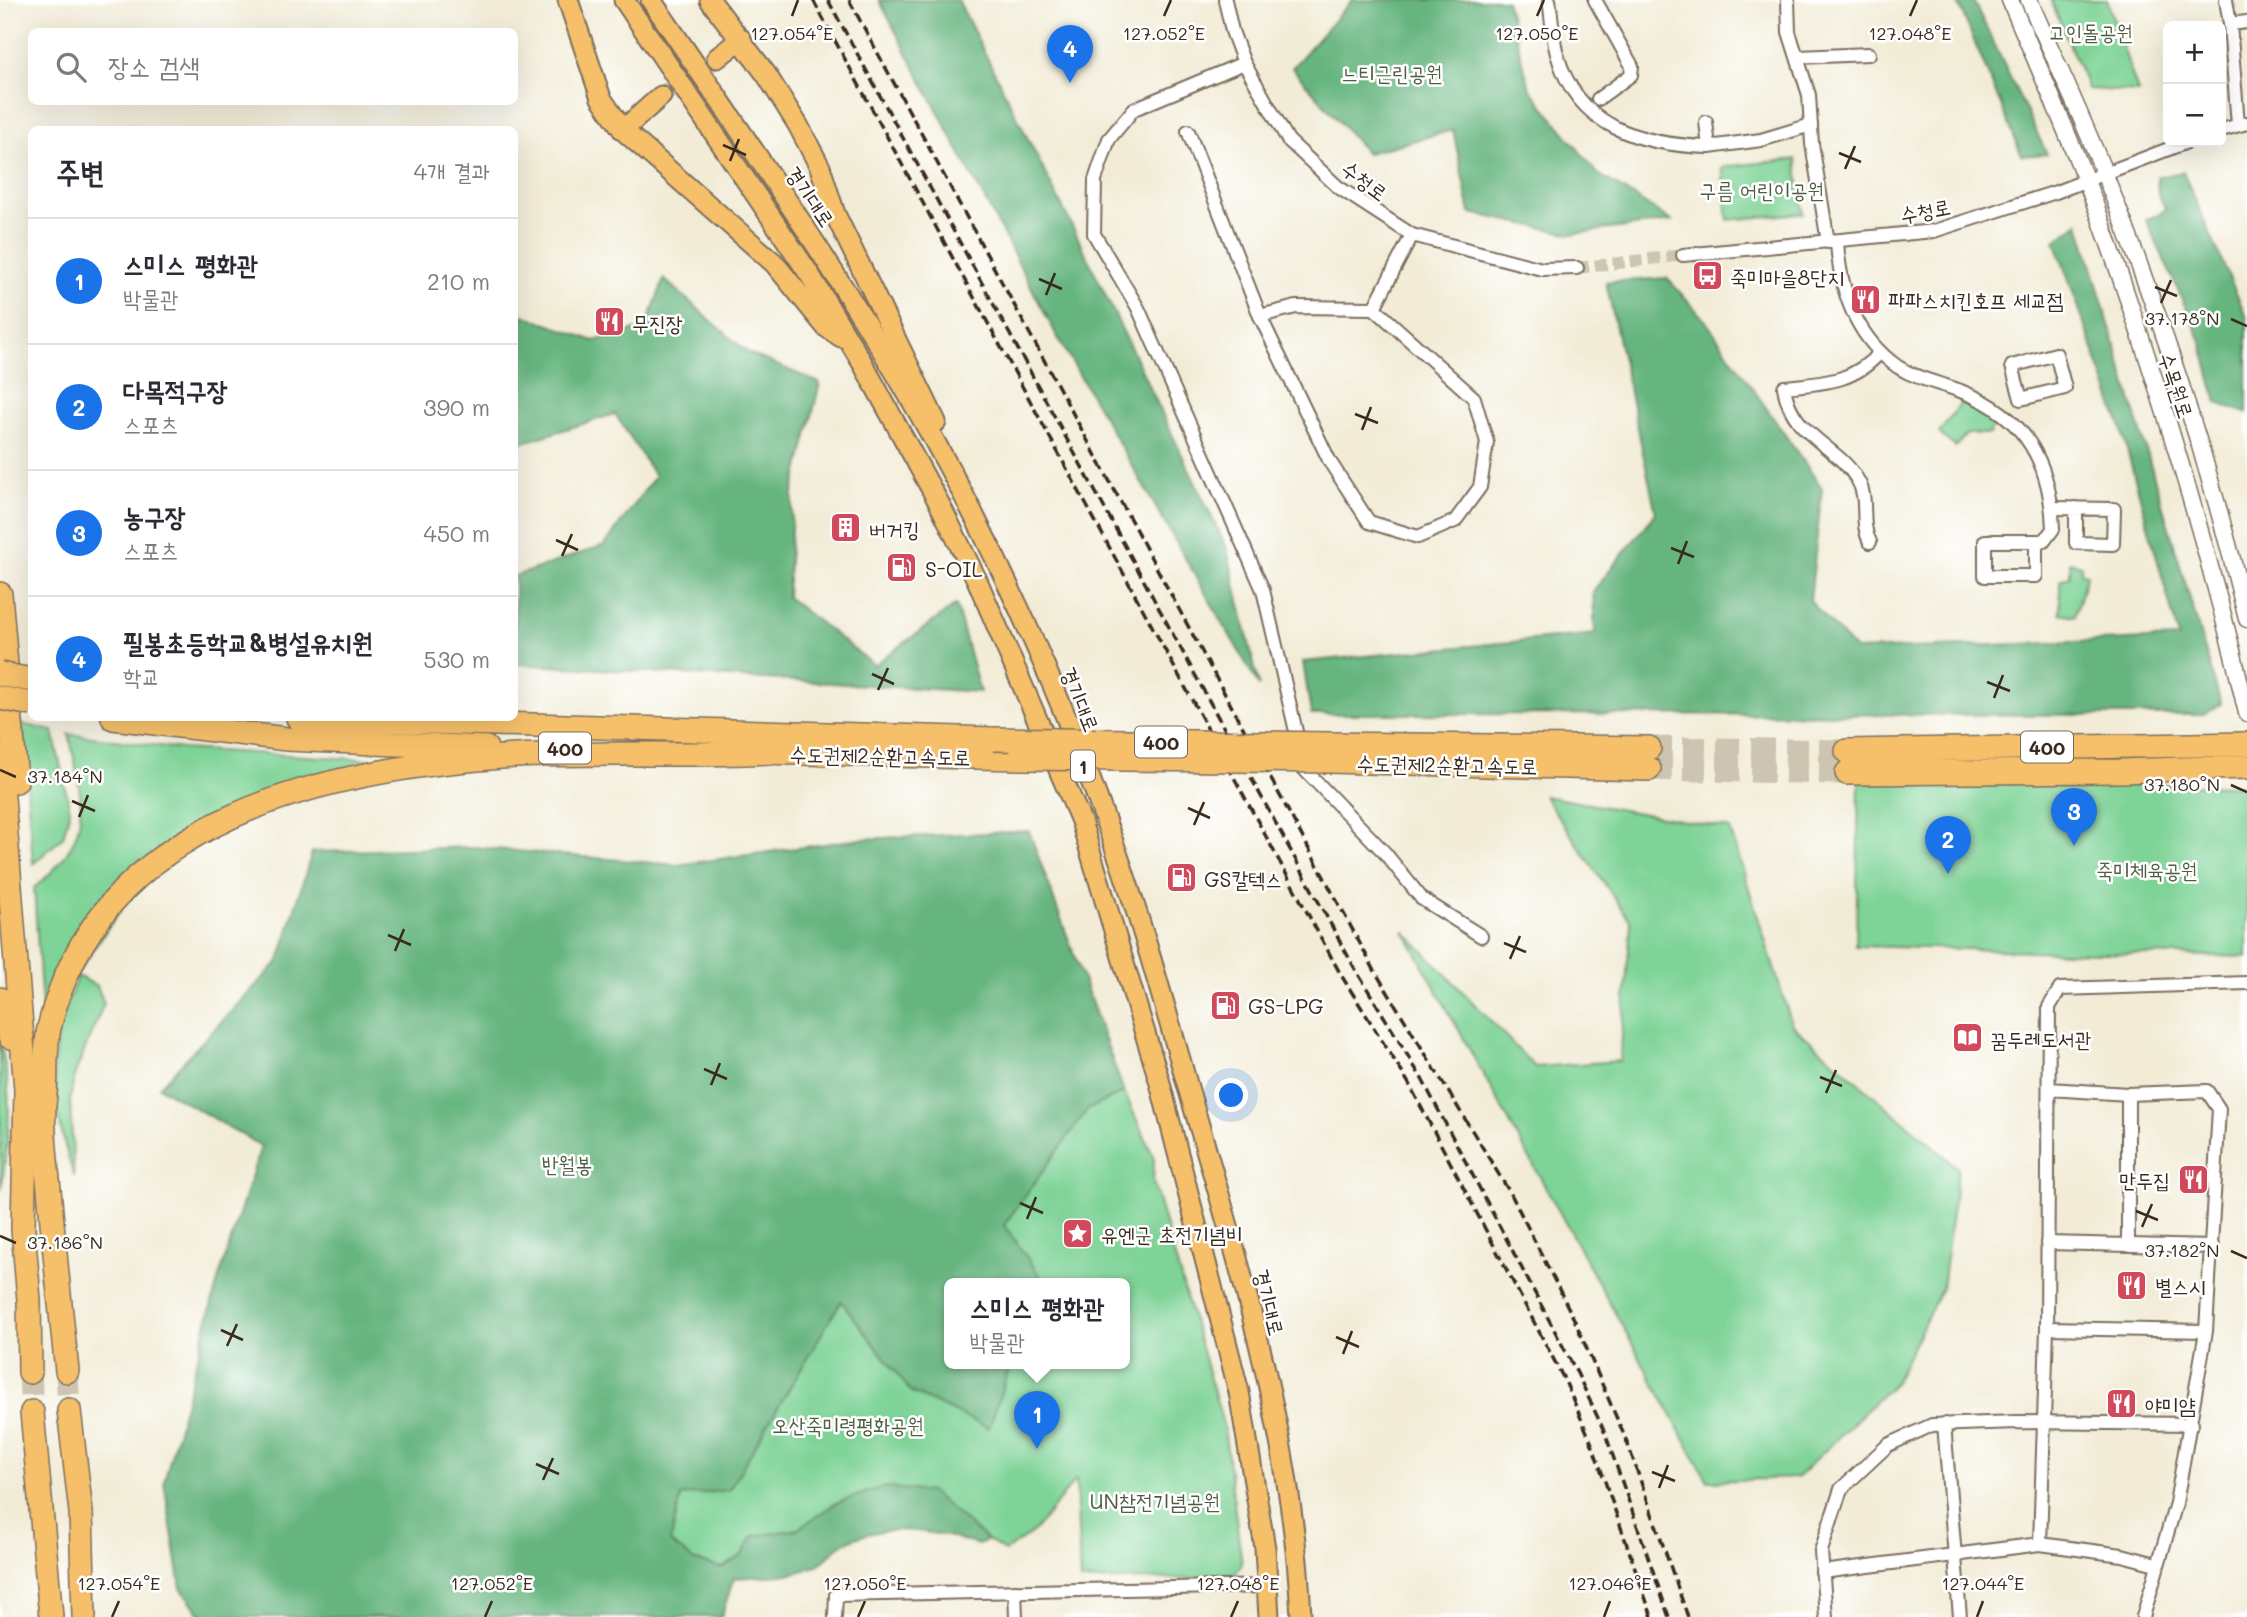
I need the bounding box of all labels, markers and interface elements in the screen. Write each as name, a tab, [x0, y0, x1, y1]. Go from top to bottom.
park label: 고인돌공원	[2049, 18, 2133, 45]
text: 127.054°E	[751, 21, 833, 45]
text: 127.052°E	[1123, 21, 1205, 45]
text: 127.050°E	[1495, 21, 1579, 45]
text: 127.048°E	[1868, 21, 1952, 45]
map controls	[2163, 21, 2226, 147]
button: +	[2163, 21, 2226, 84]
pin: 4	[1047, 25, 1093, 83]
search box	[28, 28, 518, 105]
icon: search	[52, 48, 90, 86]
text: 장소 검색	[108, 49, 200, 83]
park label: 느티근린공원	[1341, 59, 1443, 86]
button: −	[2163, 84, 2226, 147]
text: 주변	[56, 151, 104, 191]
street label: 수청로	[1337, 154, 1393, 206]
text: 4개 결과	[414, 156, 490, 186]
street label: 경기대로	[781, 160, 841, 232]
park label: 구름 어린이공원	[1699, 176, 1825, 203]
street label: 수청로	[1898, 192, 1952, 228]
text: 스미스 평화관	[123, 247, 258, 281]
bus stop icon: 죽미마을8단지	[1690, 259, 1724, 293]
place label: 죽미마을8단지	[1730, 263, 1844, 290]
text: 1	[74, 266, 84, 296]
text: 210 m	[427, 266, 490, 296]
restaurant icon: 파파스치킨호프 세교점	[1848, 282, 1882, 316]
text: 박물관	[123, 283, 179, 313]
place label: 파파스치킨호프 세교점	[1888, 286, 2064, 313]
restaurant icon: 무진장	[592, 305, 626, 339]
text: 37.178°N	[2144, 306, 2220, 330]
place label: 무진장	[632, 309, 683, 336]
street label: 수목원로	[2154, 349, 2200, 421]
text: 다목적구장	[123, 373, 228, 407]
text: 2	[73, 392, 85, 422]
text: 390 m	[423, 392, 490, 422]
text: 스포츠	[123, 409, 179, 439]
text: 농구장	[123, 499, 186, 533]
building icon: 버거킹	[829, 511, 863, 545]
place label: 버거킹	[869, 515, 920, 542]
text: 3	[72, 518, 86, 548]
text: 450 m	[423, 518, 490, 548]
text: 스포츠	[123, 535, 179, 565]
fuel station icon: S-OIL	[885, 551, 919, 585]
place label: S-OIL	[925, 555, 983, 582]
text: 필봉초등학교&병설유치원	[123, 625, 373, 659]
text: 4	[72, 644, 86, 674]
text: 530 m	[423, 644, 490, 674]
text: 학교	[123, 661, 160, 691]
street label: 경기대로	[1056, 663, 1106, 735]
road number: 400	[1135, 726, 1187, 758]
road number: 400	[2021, 732, 2073, 762]
road number: 400	[539, 733, 591, 764]
street label: 수도권제2순환고속도로	[789, 740, 971, 770]
street label: 수도권제2순환고속도로	[1356, 749, 1538, 779]
road number: 1	[1071, 750, 1095, 782]
text: 37.184°N	[27, 764, 103, 788]
text: 37.180°N	[2144, 772, 2220, 796]
pin: 3	[2051, 788, 2097, 846]
pin: 2	[1925, 816, 1971, 874]
park label: 죽미체육공원	[2096, 856, 2198, 883]
fuel station icon: GS칼텍스	[1164, 861, 1198, 895]
place label: GS칼텍스	[1204, 865, 1282, 892]
fuel station icon: GS-LPG	[1208, 988, 1242, 1022]
place label: GS-LPG	[1248, 992, 1324, 1019]
library icon: 꿈두레도서관	[1950, 1021, 1984, 1055]
place label: 꿈두레도서관	[1990, 1025, 2091, 1052]
your location	[1214, 1078, 1248, 1112]
park label: 반월봉	[542, 1150, 592, 1177]
restaurant icon: 만두집	[2176, 1162, 2210, 1196]
place label: 만두집	[2119, 1166, 2170, 1193]
place icon: 유엔군 초전기념비	[1061, 1216, 1095, 1250]
place label: 유엔군 초전기념비	[1101, 1220, 1243, 1247]
text: 37.186°N	[27, 1230, 103, 1254]
text: 37.182°N	[2144, 1238, 2220, 1262]
street label: 경기대로	[1249, 1266, 1291, 1338]
restaurant icon: 별스시	[2115, 1268, 2149, 1302]
place label: 별스시	[2155, 1272, 2206, 1299]
popup	[944, 1278, 1130, 1369]
text: 스미스 평화관	[970, 1290, 1104, 1324]
text: 박물관	[970, 1326, 1025, 1356]
restaurant icon: 야미얌	[2105, 1387, 2139, 1421]
pin: 1	[1014, 1391, 1060, 1449]
place label: 야미얌	[2145, 1391, 2196, 1418]
park label: 오산죽미령평화공원	[772, 1411, 924, 1438]
park label: UN참전기념공원	[1090, 1487, 1220, 1514]
text: 127.054°E	[78, 1571, 160, 1595]
text: 127.052°E	[451, 1571, 533, 1595]
text: 127.050°E	[823, 1571, 907, 1595]
text: 127.048°E	[1196, 1571, 1280, 1595]
text: 127.046°E	[1568, 1571, 1652, 1595]
text: 127.044°E	[1942, 1571, 2024, 1595]

